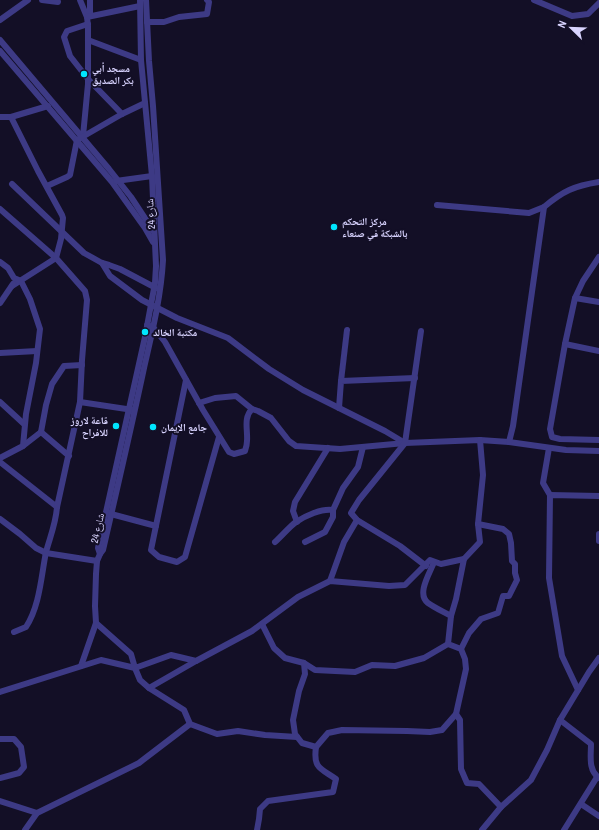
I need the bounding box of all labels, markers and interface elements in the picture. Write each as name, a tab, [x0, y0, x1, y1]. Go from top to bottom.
north arrow	[551, 8, 591, 48]
text: N	[554, 18, 570, 30]
place label: مسجد أبي بكر الصديق	[92, 62, 134, 87]
marker: مسجد أبي بكر الصديق	[79, 69, 89, 79]
street label: شارع 24	[143, 198, 158, 230]
place label: مركز التحكم بالشبكة في صنعاء	[342, 215, 408, 241]
marker: مركز التحكم بالشبكة في صنعاء	[329, 222, 339, 232]
place label: مكتبة الخالد	[153, 326, 198, 339]
marker: مكتبة الخالد	[140, 327, 150, 337]
place label: قاعة لاروز للافراح	[70, 414, 108, 440]
marker: قاعة لاروز للافراح	[111, 421, 121, 431]
place label: جامع الإيمان	[161, 421, 207, 435]
marker: جامع الإيمان	[148, 422, 158, 432]
street label: شارع 24	[88, 511, 107, 544]

